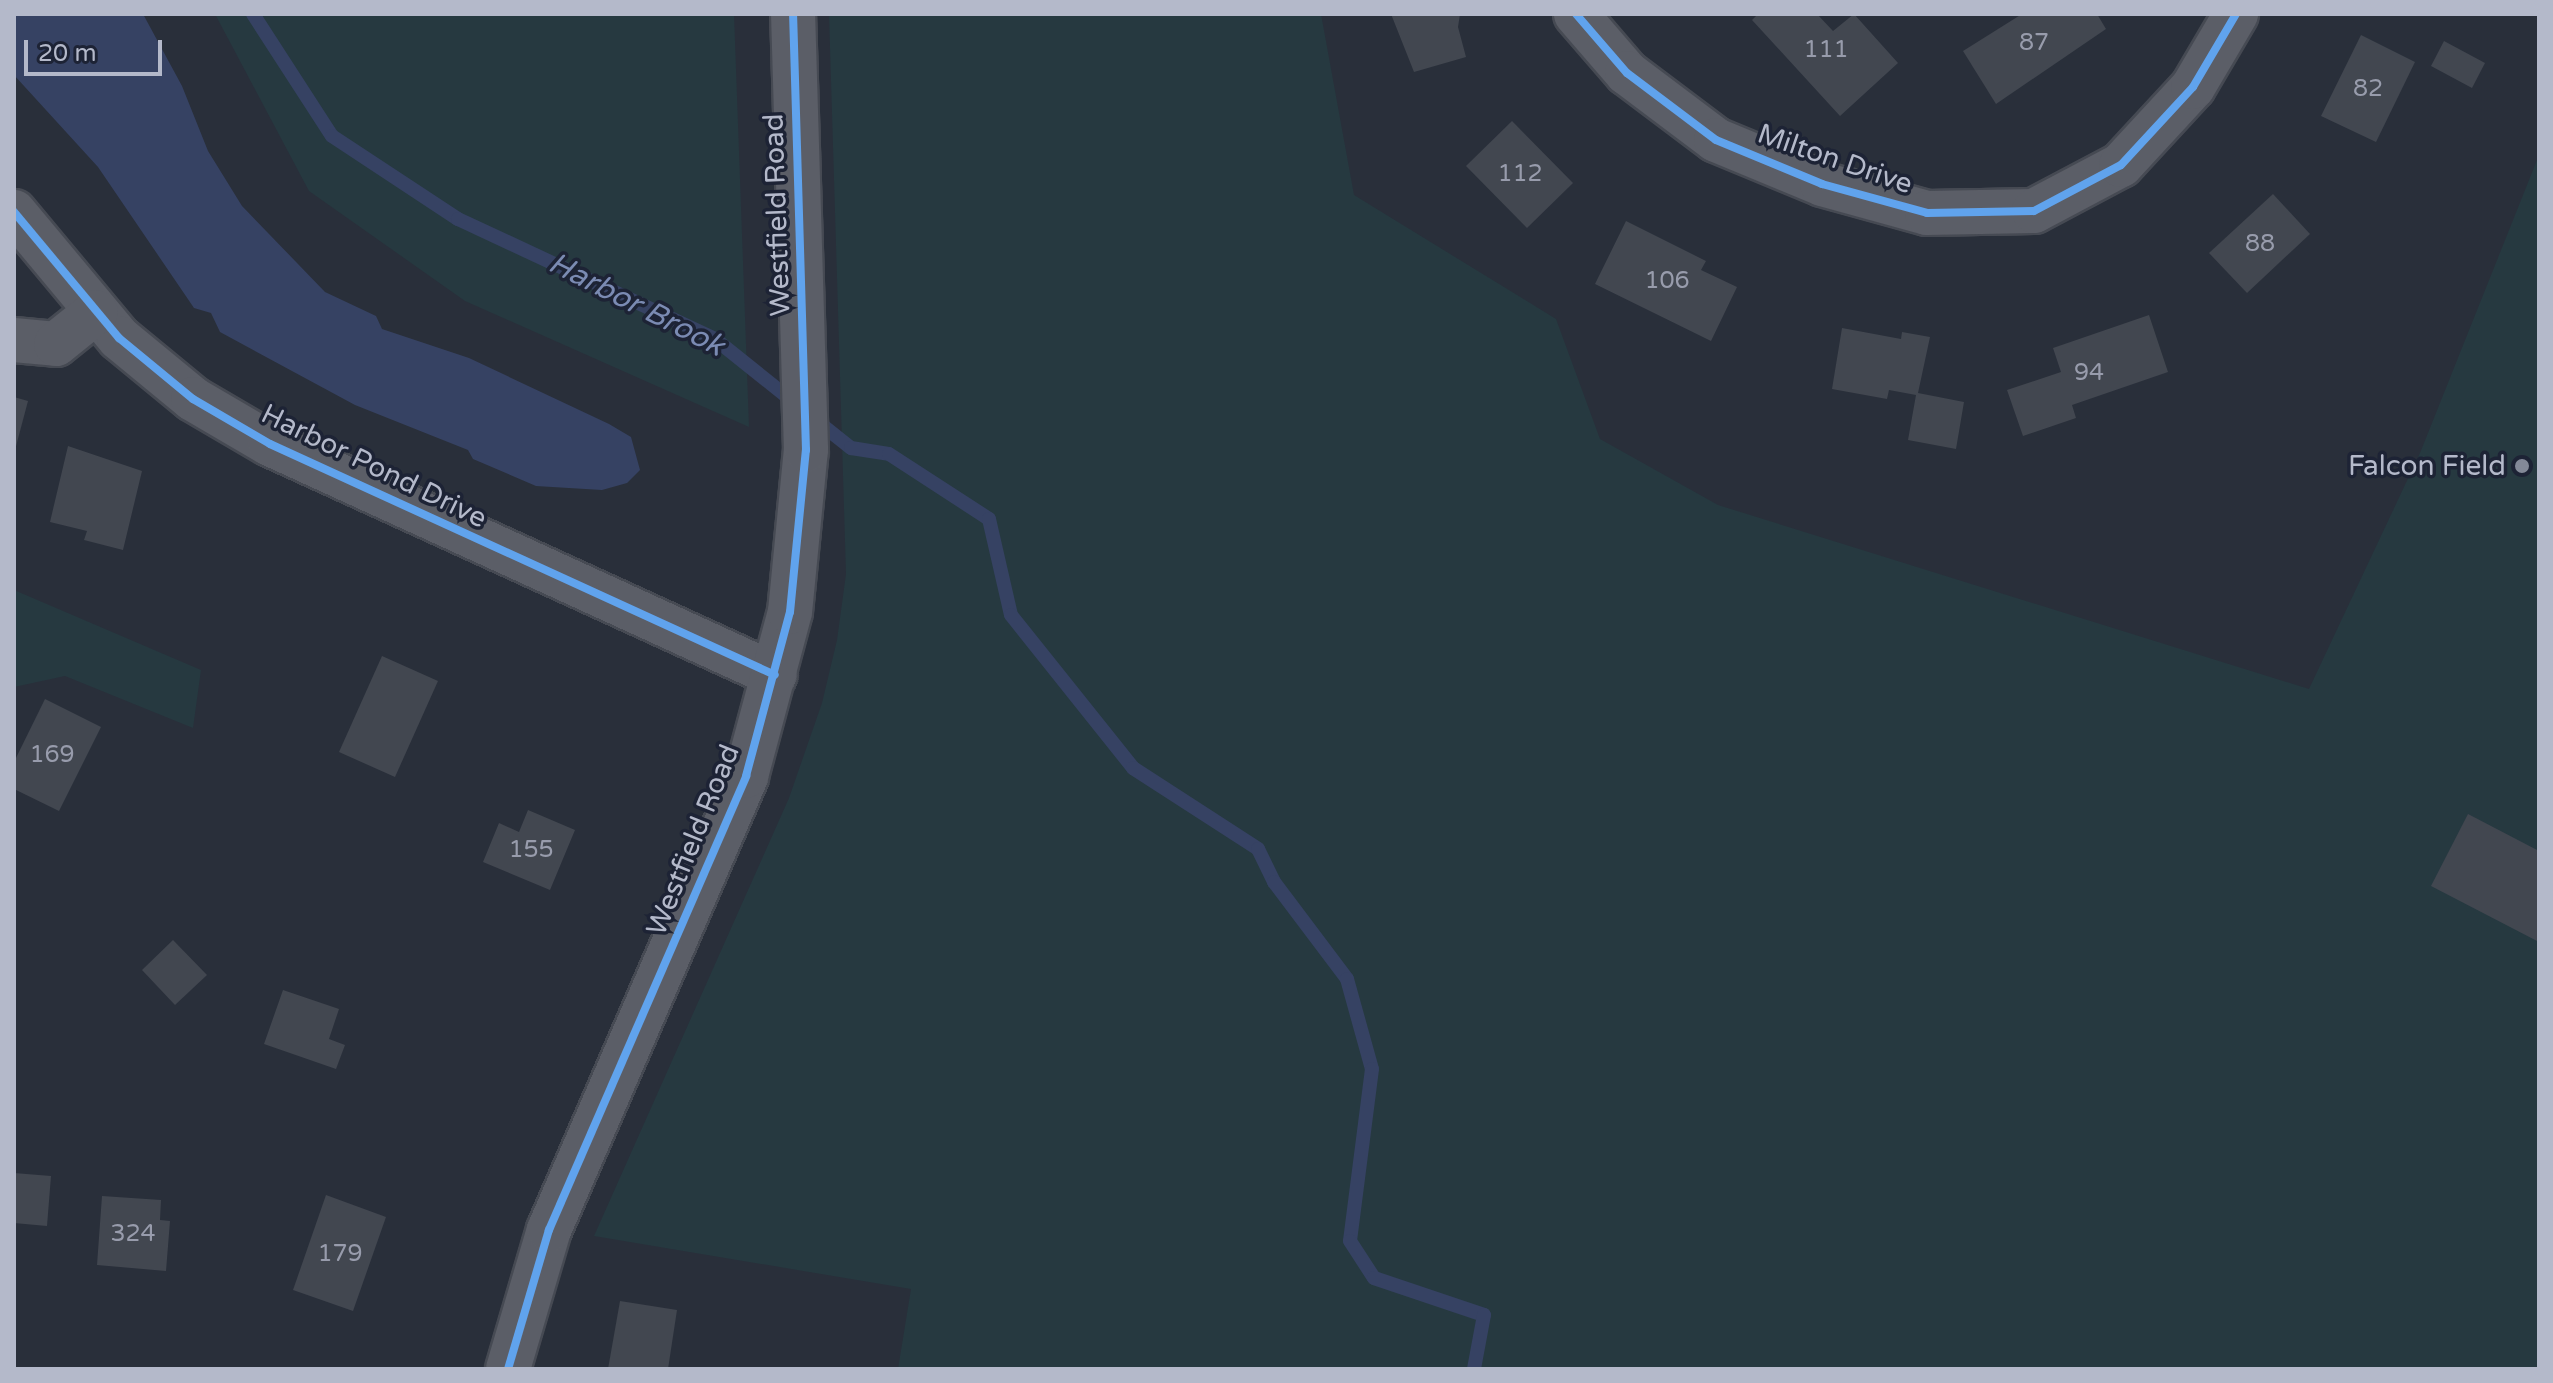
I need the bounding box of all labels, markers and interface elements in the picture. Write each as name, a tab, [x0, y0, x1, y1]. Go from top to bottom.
scale bar	[28, 24, 166, 74]
house number: 87	[2019, 29, 2049, 57]
house number: 111	[1803, 36, 1849, 64]
text: 20 m	[38, 39, 96, 68]
house number: 82	[2353, 75, 2383, 103]
street label: Westfield Road	[757, 113, 797, 317]
street label: Milton Drive	[1753, 117, 1917, 201]
house number: 112	[1497, 160, 1543, 188]
house number: 88	[2245, 230, 2275, 258]
water label: Harbor Brook	[542, 245, 730, 365]
house number: 106	[1644, 267, 1690, 295]
house number: 94	[2074, 359, 2104, 387]
street label: Harbor Pond Drive	[256, 397, 492, 535]
place label: Falcon Field	[2348, 449, 2506, 483]
marker: Falcon Field	[2513, 457, 2531, 475]
street label: Westfield Road	[639, 740, 747, 940]
house number: 169	[29, 741, 75, 769]
house number: 155	[508, 836, 554, 864]
house number: 324	[110, 1220, 156, 1248]
house number: 179	[317, 1240, 363, 1268]

